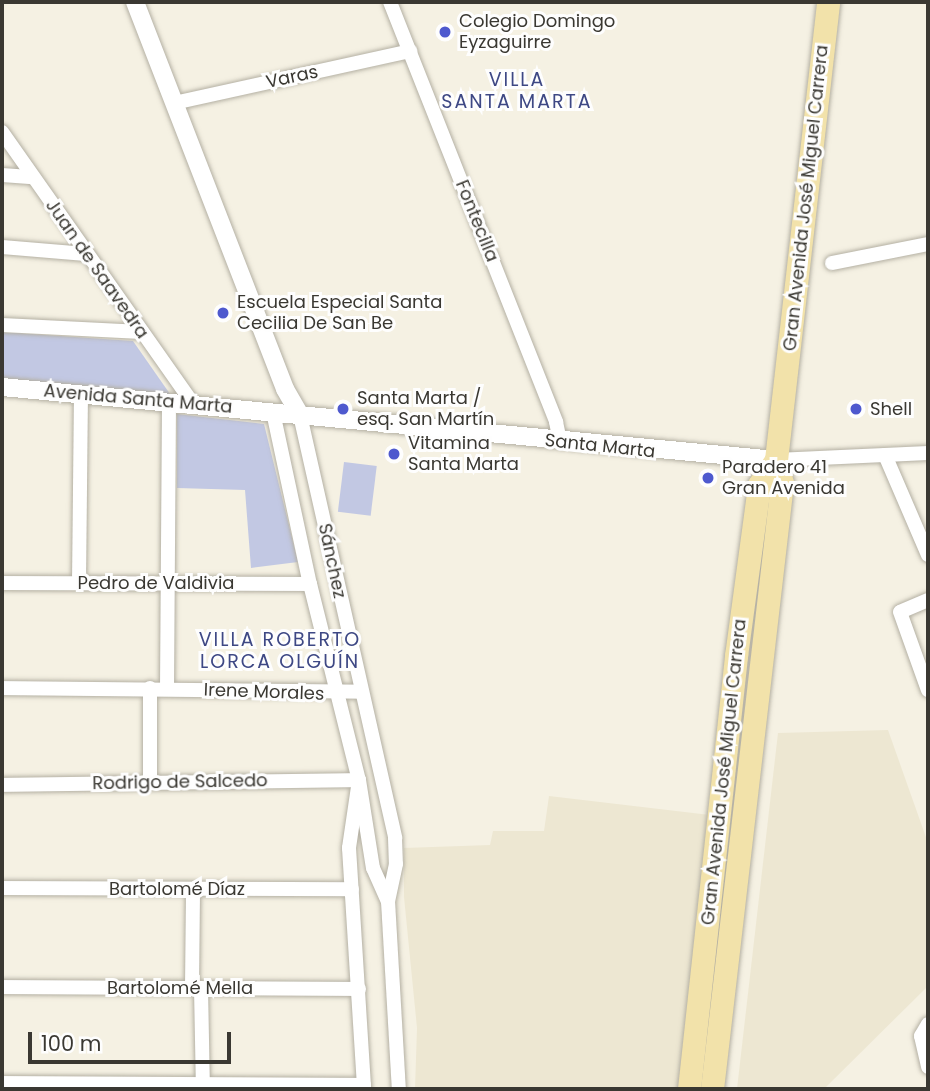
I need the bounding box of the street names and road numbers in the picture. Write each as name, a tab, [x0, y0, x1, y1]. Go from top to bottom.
street label: Gran Avenida José Miguel Carrera	[779, 44, 833, 352]
street label: Varas	[264, 61, 320, 93]
street label: Fontecilla	[451, 177, 503, 265]
street label: Juan de Saavedra	[41, 195, 153, 343]
street label: Avenida Santa Marta	[43, 380, 233, 418]
street label: Santa Marta	[544, 429, 656, 463]
street label: Sánchez	[314, 522, 350, 600]
street label: Pedro de Valdivia	[78, 572, 234, 594]
street label: Gran Avenida José Miguel Carrera	[697, 618, 751, 926]
street label: Irene Morales	[203, 679, 325, 705]
street label: Rodrigo de Salcedo	[92, 770, 268, 794]
street label: Bartolomé Díaz	[109, 878, 245, 900]
street label: Bartolomé Mella	[107, 977, 253, 999]

